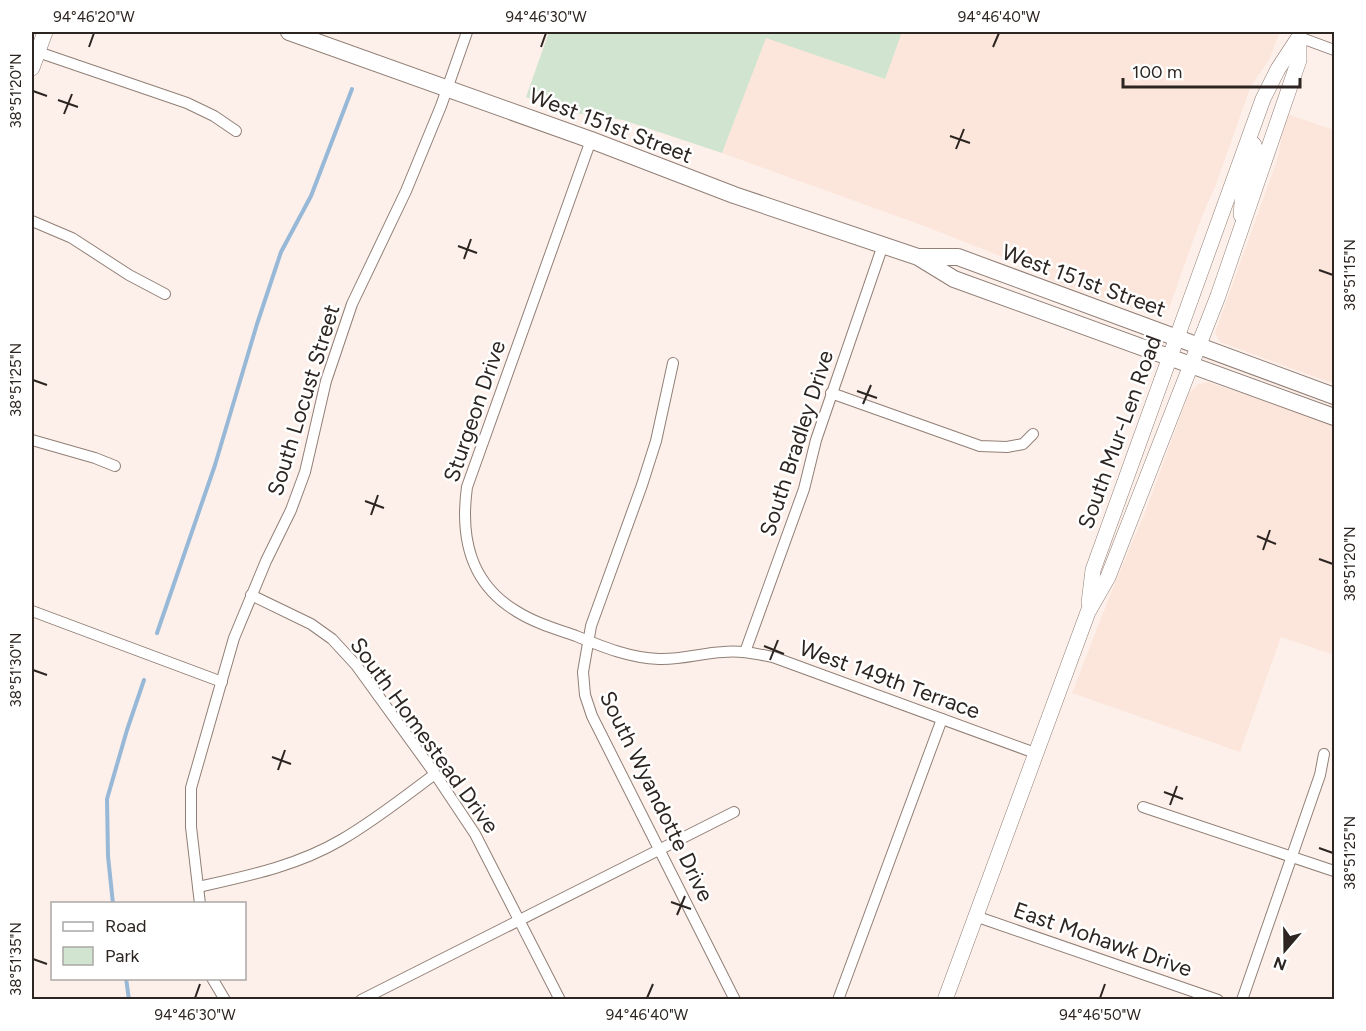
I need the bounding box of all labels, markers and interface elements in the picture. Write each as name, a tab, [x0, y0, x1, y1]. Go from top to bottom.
text: 94°46'20"W	[53, 8, 135, 26]
text: 94°46'30"W	[505, 8, 587, 26]
text: 94°46'40"W	[958, 8, 1041, 26]
scale bar	[1123, 51, 1300, 89]
text: 38°51'20"N	[7, 53, 25, 129]
text: 100 m	[1132, 61, 1182, 83]
street label: West 151st Street	[525, 82, 696, 169]
street label: West 151st Street	[998, 238, 1170, 323]
text: 38°51'15"N	[1341, 239, 1359, 311]
street label: South Locust Street	[262, 301, 345, 499]
street label: South Mur-Len Road	[1072, 332, 1167, 533]
street label: Sturgeon Drive	[438, 337, 511, 485]
text: 38°51'25"N	[7, 343, 25, 417]
street label: South Bradley Drive	[754, 347, 839, 540]
text: 38°51'20"N	[1341, 526, 1359, 602]
street label: South Homestead Drive	[344, 632, 505, 839]
text: 38°51'30"N	[7, 633, 25, 707]
street label: West 149th Terrace	[796, 634, 984, 725]
street label: South Wyandotte Drive	[594, 686, 719, 906]
text: 38°51'25"N	[1341, 816, 1359, 890]
street label: East Mohawk Drive	[1010, 896, 1196, 983]
legend	[51, 902, 246, 980]
text: Road	[105, 915, 146, 937]
north arrow	[1255, 920, 1315, 980]
text: 38°51'35"N	[7, 922, 25, 996]
text: Park	[105, 945, 140, 967]
text: N	[1271, 953, 1289, 975]
text: 94°46'30"W	[154, 1006, 236, 1024]
text: 94°46'40"W	[606, 1006, 689, 1024]
text: 94°46'50"W	[1059, 1006, 1141, 1024]

